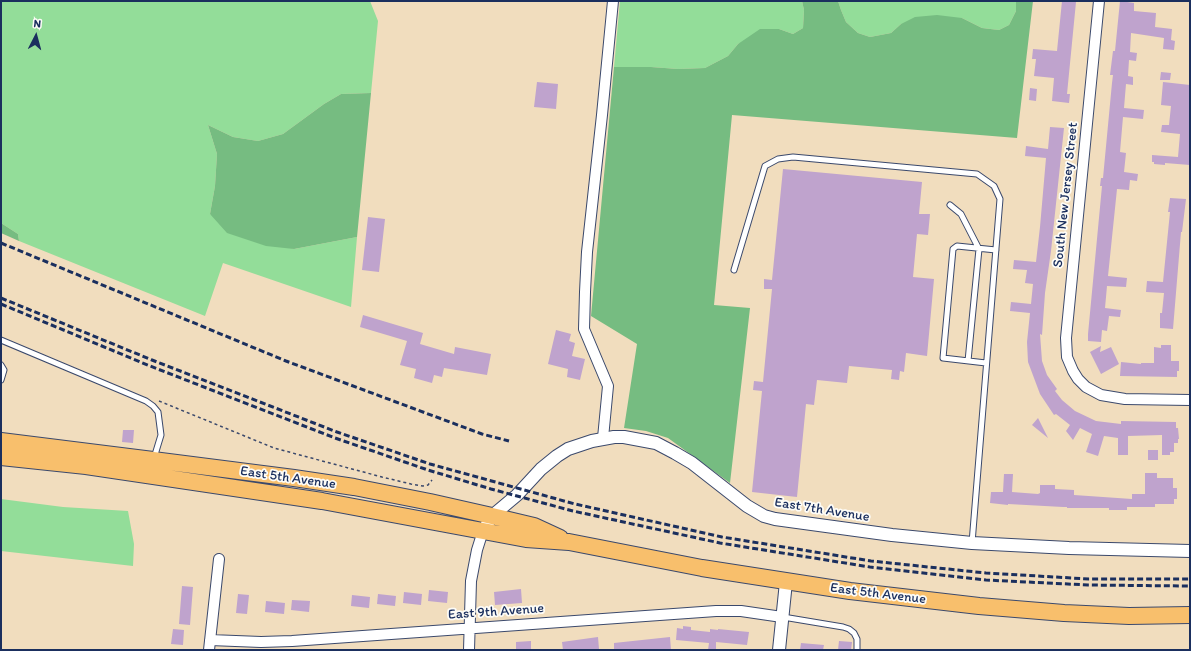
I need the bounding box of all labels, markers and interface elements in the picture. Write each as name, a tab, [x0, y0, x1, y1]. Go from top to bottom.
north arrow	[16, 16, 56, 56]
text: N	[33, 17, 42, 30]
street label: South New Jersey Street	[1050, 122, 1082, 268]
street label: East 5th Avenue	[239, 463, 337, 493]
street label: East 7th Avenue	[773, 494, 871, 526]
street label: East 5th Avenue	[829, 580, 927, 608]
street label: East 9th Avenue	[447, 600, 545, 624]

